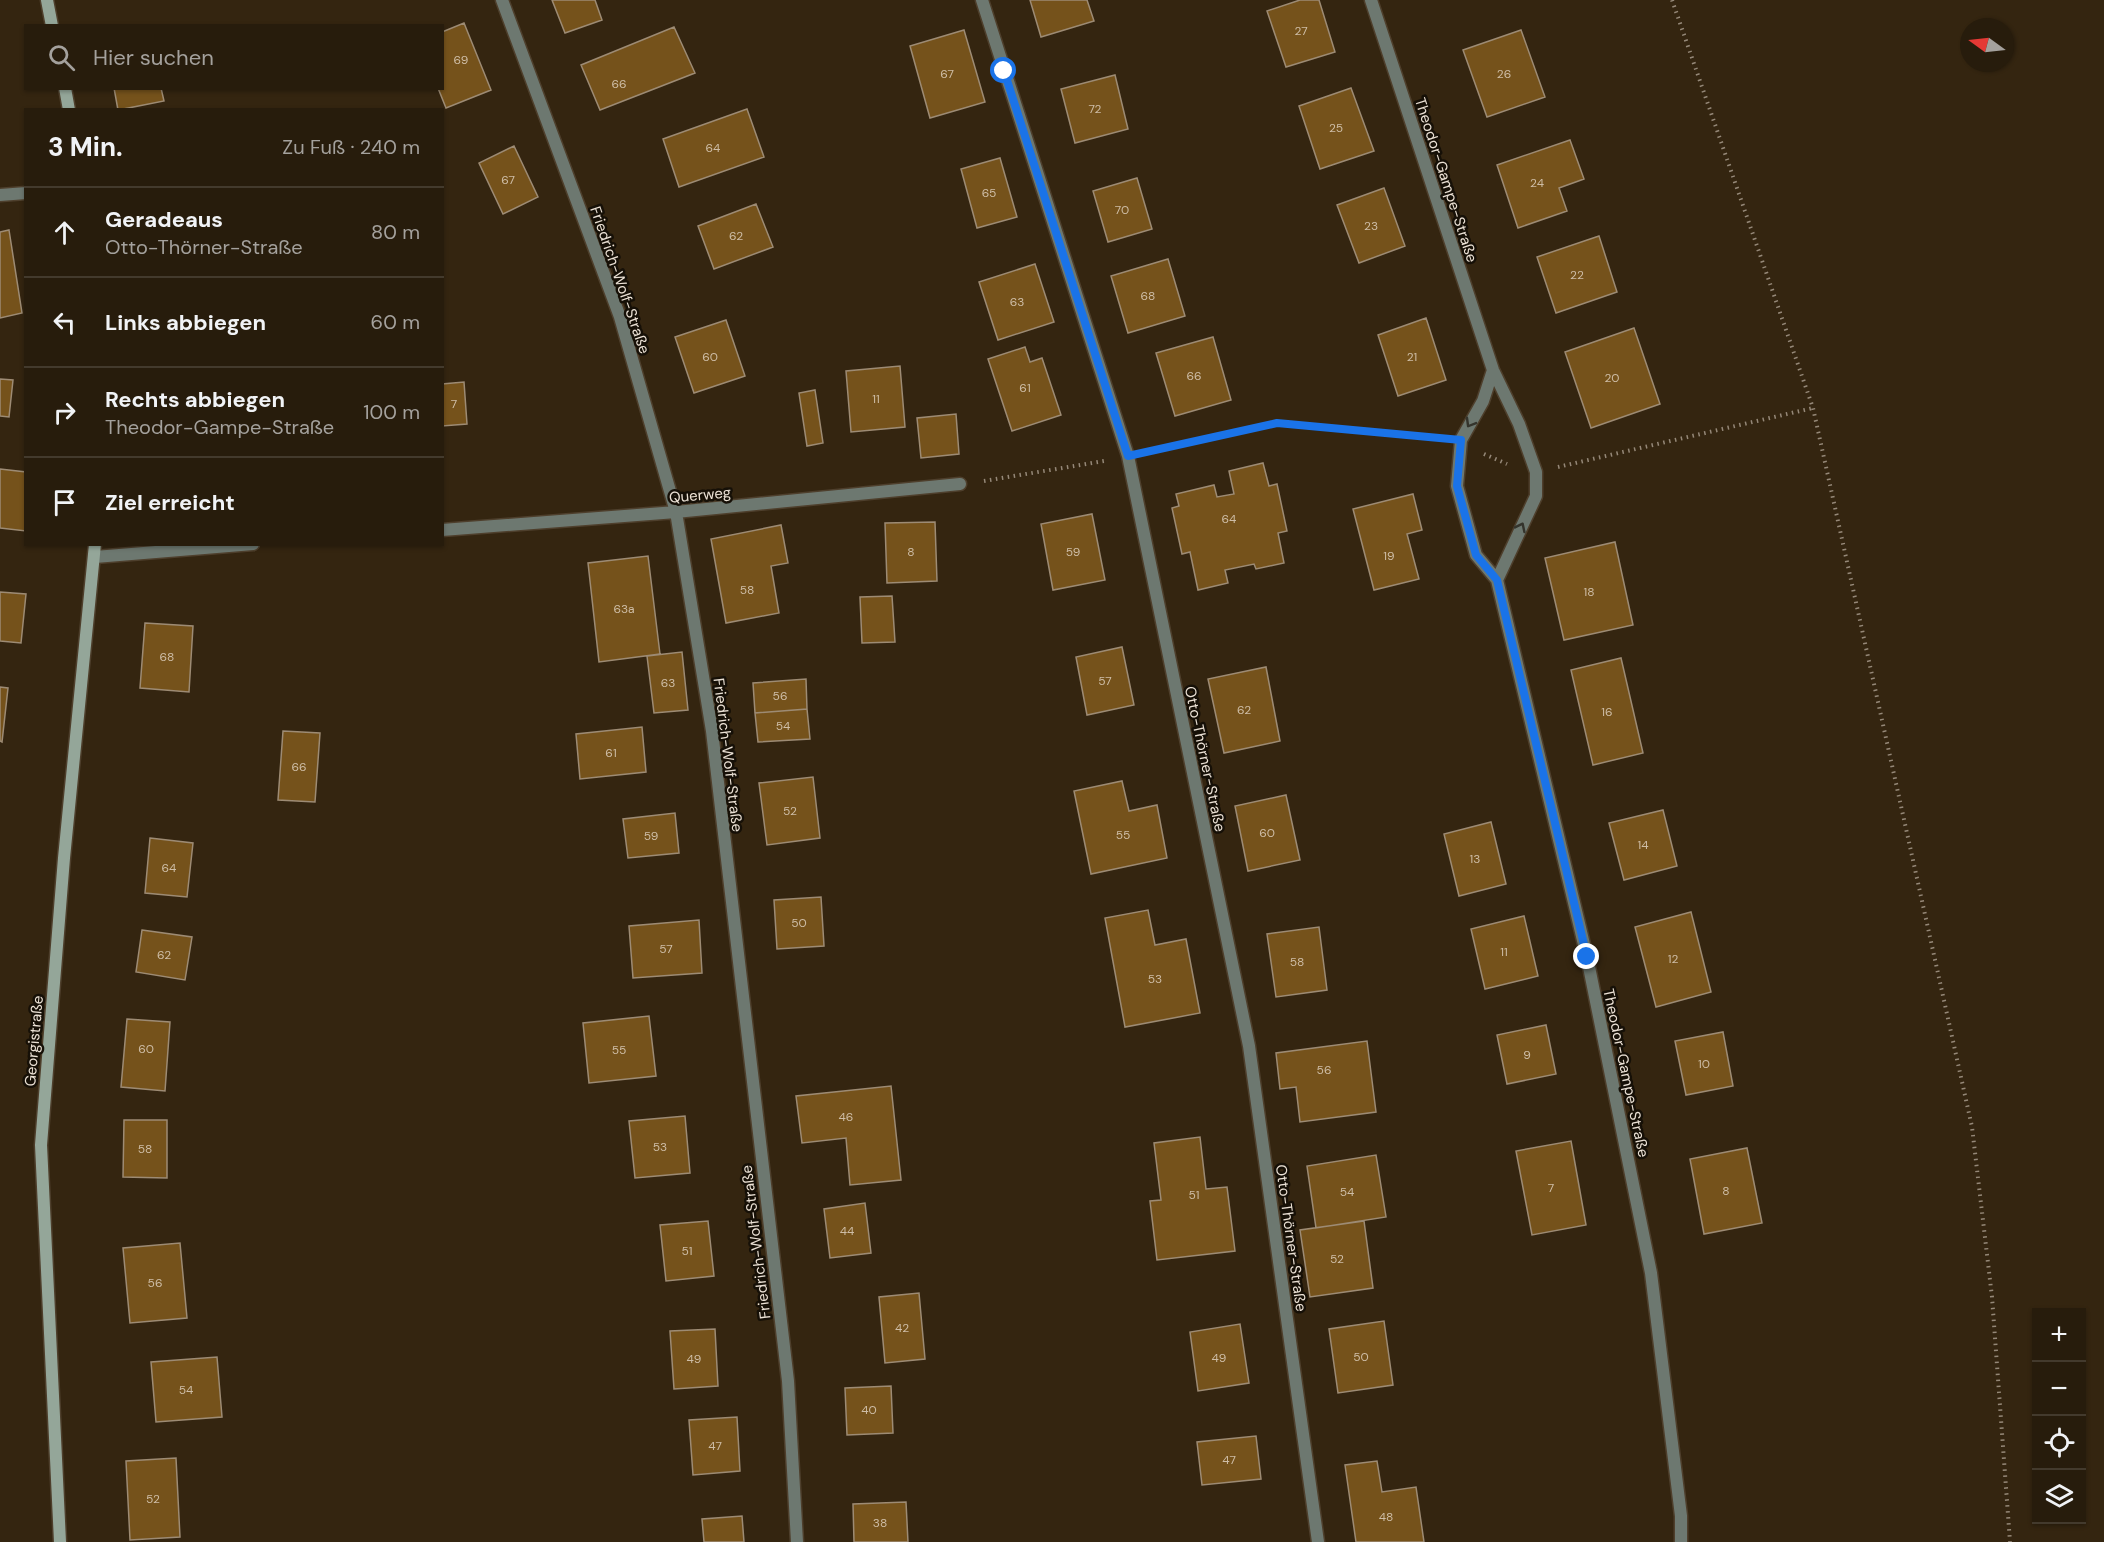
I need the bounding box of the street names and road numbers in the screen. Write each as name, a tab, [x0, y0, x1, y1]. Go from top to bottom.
street label: Theodor-Gampe-Straße	[1410, 95, 1482, 265]
street label: Friedrich-Wolf-Straße	[585, 204, 655, 356]
street label: Querweg	[668, 482, 732, 508]
street label: Friedrich-Wolf-Straße	[709, 677, 747, 833]
street label: Otto-Thörner-Straße	[1180, 684, 1230, 834]
street label: Theodor-Gampe-Straße	[1598, 987, 1654, 1159]
street label: Georgistraße	[20, 995, 48, 1087]
street label: Otto-Thörner-Straße	[1271, 1163, 1311, 1313]
street label: Friedrich-Wolf-Straße	[737, 1164, 775, 1320]

